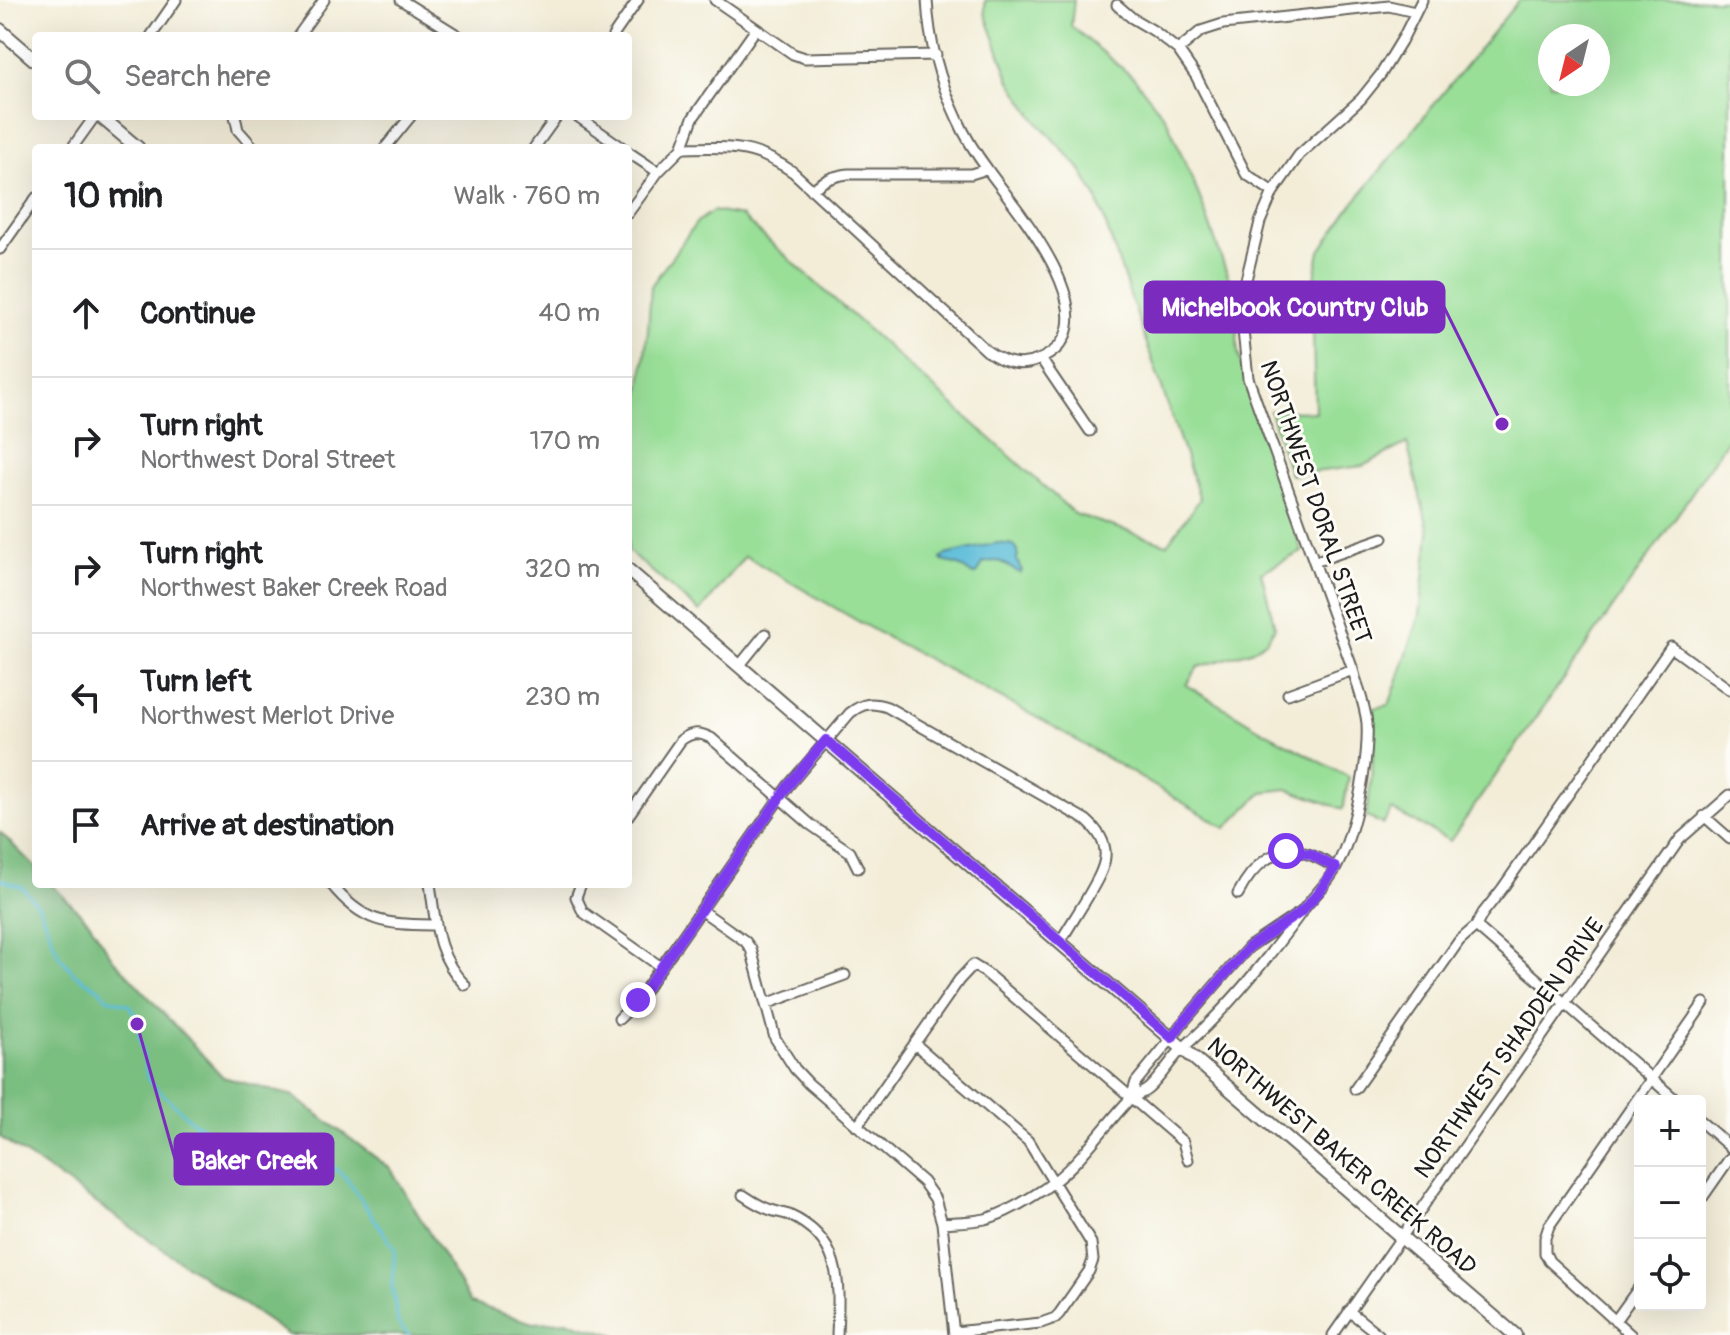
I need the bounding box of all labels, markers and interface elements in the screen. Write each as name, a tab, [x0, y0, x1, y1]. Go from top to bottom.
north arrow	[1538, 24, 1610, 96]
search box	[32, 32, 632, 120]
icon: search	[60, 54, 104, 98]
text: Search here	[124, 58, 271, 95]
text: 10 min	[64, 175, 163, 218]
text: Walk · 760 m	[454, 180, 600, 212]
callout: Michelbook Country Club	[1145, 282, 1444, 332]
icon: ahead	[64, 291, 108, 335]
text: Michelbook Country Club	[1161, 292, 1429, 324]
text: Continue	[140, 295, 255, 332]
text: 40 m	[538, 297, 600, 329]
street label: NORTHWEST DORAL STREET	[1253, 357, 1378, 647]
text: Turn right	[140, 407, 263, 444]
icon: right	[64, 419, 108, 463]
text: 170 m	[530, 425, 600, 457]
text: Northwest Doral Street	[140, 444, 396, 476]
text: Turn right	[140, 535, 263, 572]
icon: right	[64, 547, 108, 591]
text: 320 m	[524, 553, 600, 585]
text: Northwest Baker Creek Road	[140, 572, 448, 604]
text: Turn left	[140, 663, 251, 700]
icon: left	[64, 675, 108, 719]
text: 230 m	[525, 681, 600, 713]
text: Northwest Merlot Drive	[140, 700, 394, 732]
icon: arrive	[64, 803, 108, 847]
text: Arrive at destination	[140, 807, 394, 844]
route start	[1268, 833, 1304, 869]
street label: NORTHWEST SHADDEN DRIVE	[1408, 913, 1611, 1184]
route end	[620, 982, 656, 1018]
street label: NORTHWEST BAKER CREEK ROAD	[1201, 1031, 1482, 1281]
map controls	[1634, 1095, 1706, 1311]
button: +	[1634, 1095, 1706, 1167]
callout: Baker Creek	[175, 1134, 333, 1184]
text: Baker Creek	[191, 1145, 318, 1177]
button: −	[1634, 1167, 1706, 1239]
button: locate	[1634, 1239, 1706, 1311]

